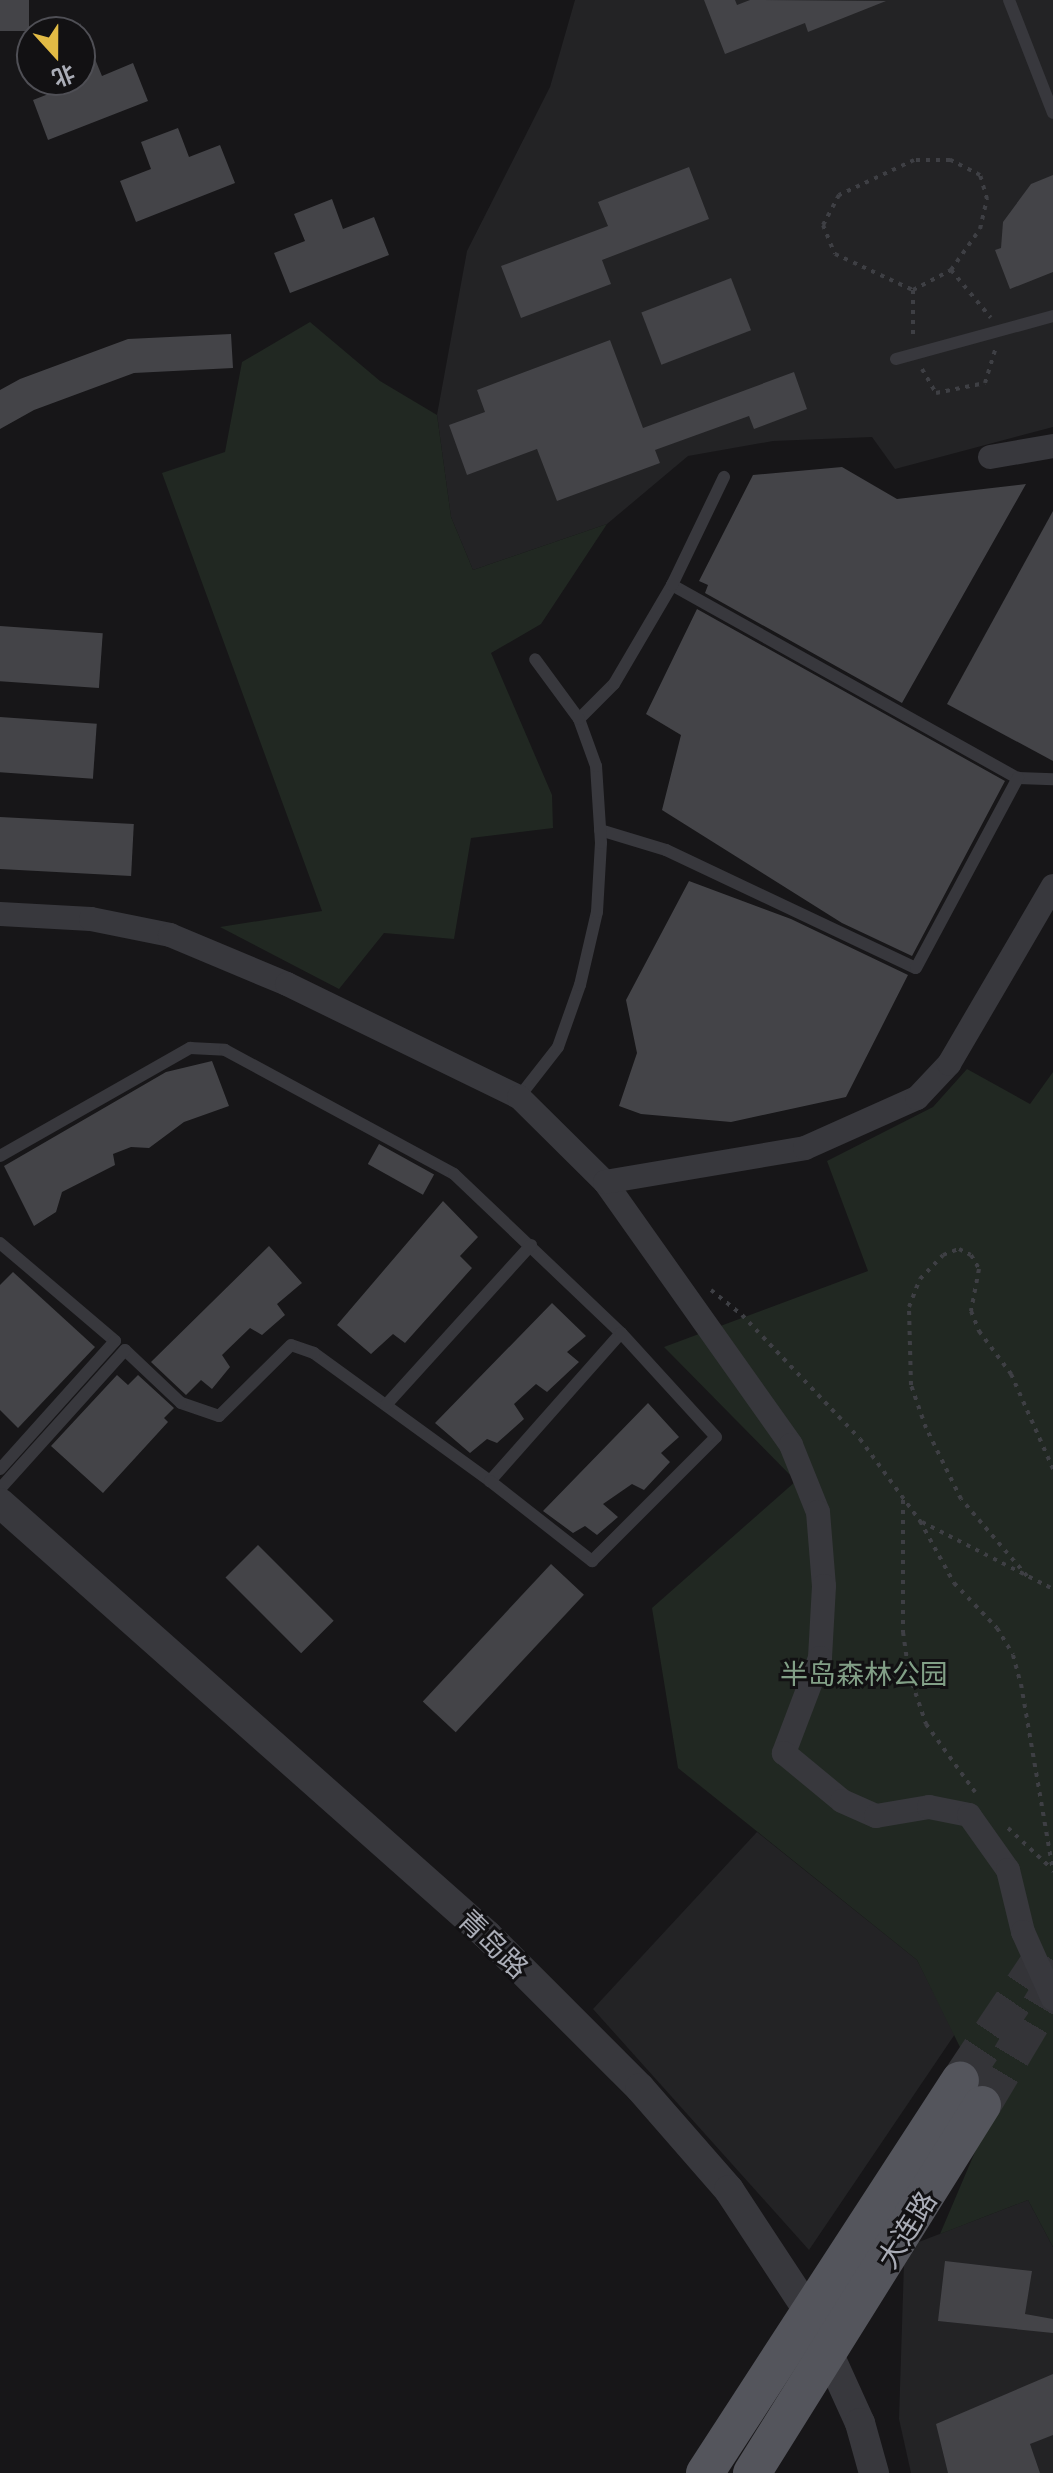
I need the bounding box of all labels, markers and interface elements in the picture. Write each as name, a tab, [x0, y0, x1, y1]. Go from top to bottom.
north arrow	[16, 16, 96, 96]
text: 北	[49, 60, 79, 93]
park label: 半岛森林公园	[780, 1656, 948, 1690]
street label: 青岛路	[452, 1902, 536, 1984]
street label: 大连路	[869, 2184, 943, 2274]

